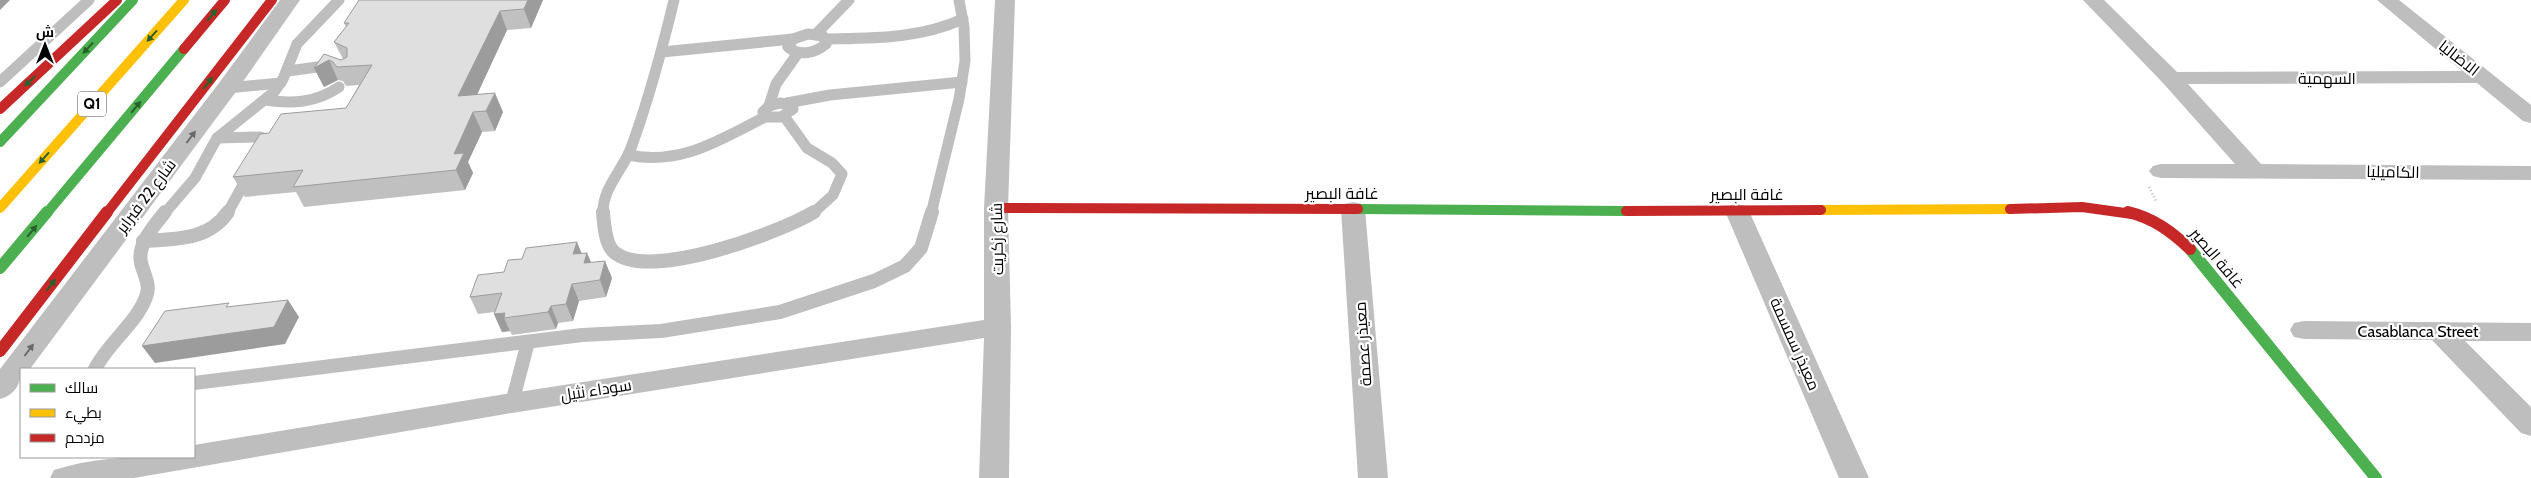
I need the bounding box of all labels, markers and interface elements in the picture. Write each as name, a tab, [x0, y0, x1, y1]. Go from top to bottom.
one-way arrow	[206, 10, 218, 22]
north arrow	[20, 20, 70, 70]
text: ش	[36, 23, 54, 41]
one-way arrow	[146, 30, 158, 42]
street label: الاضاليا	[2435, 36, 2483, 80]
one-way arrow	[82, 42, 94, 54]
street label: السهمية	[2298, 69, 2356, 89]
one-way arrow	[25, 75, 37, 87]
one-way arrow	[203, 77, 214, 90]
road number: Q1	[78, 92, 106, 116]
one-way arrow	[131, 100, 142, 113]
one-way arrow	[185, 131, 196, 144]
one-way arrow	[38, 152, 50, 164]
street label: شارع 22 فبراير	[111, 155, 182, 239]
street label: الكاميليا	[2366, 162, 2420, 182]
street label: غافة البصير	[1304, 184, 1379, 203]
street label: غافة البصير	[1709, 185, 1784, 204]
street label: شارع زكريت	[987, 203, 1009, 275]
street label: غافة البصير	[2186, 223, 2248, 292]
one-way arrow	[26, 225, 37, 238]
one-way arrow	[46, 279, 57, 292]
street label: معيذر سمسمة	[1766, 295, 1824, 393]
street label: معيذر عصمة	[1351, 301, 1375, 387]
street label: Casablanca Street	[2358, 322, 2479, 341]
one-way arrow	[24, 344, 35, 357]
legend	[20, 368, 195, 458]
street label: سوداء نثيل	[559, 375, 633, 406]
text: سالك	[65, 379, 98, 397]
text: بطيء	[65, 404, 102, 425]
text: مزدحم	[65, 429, 105, 448]

